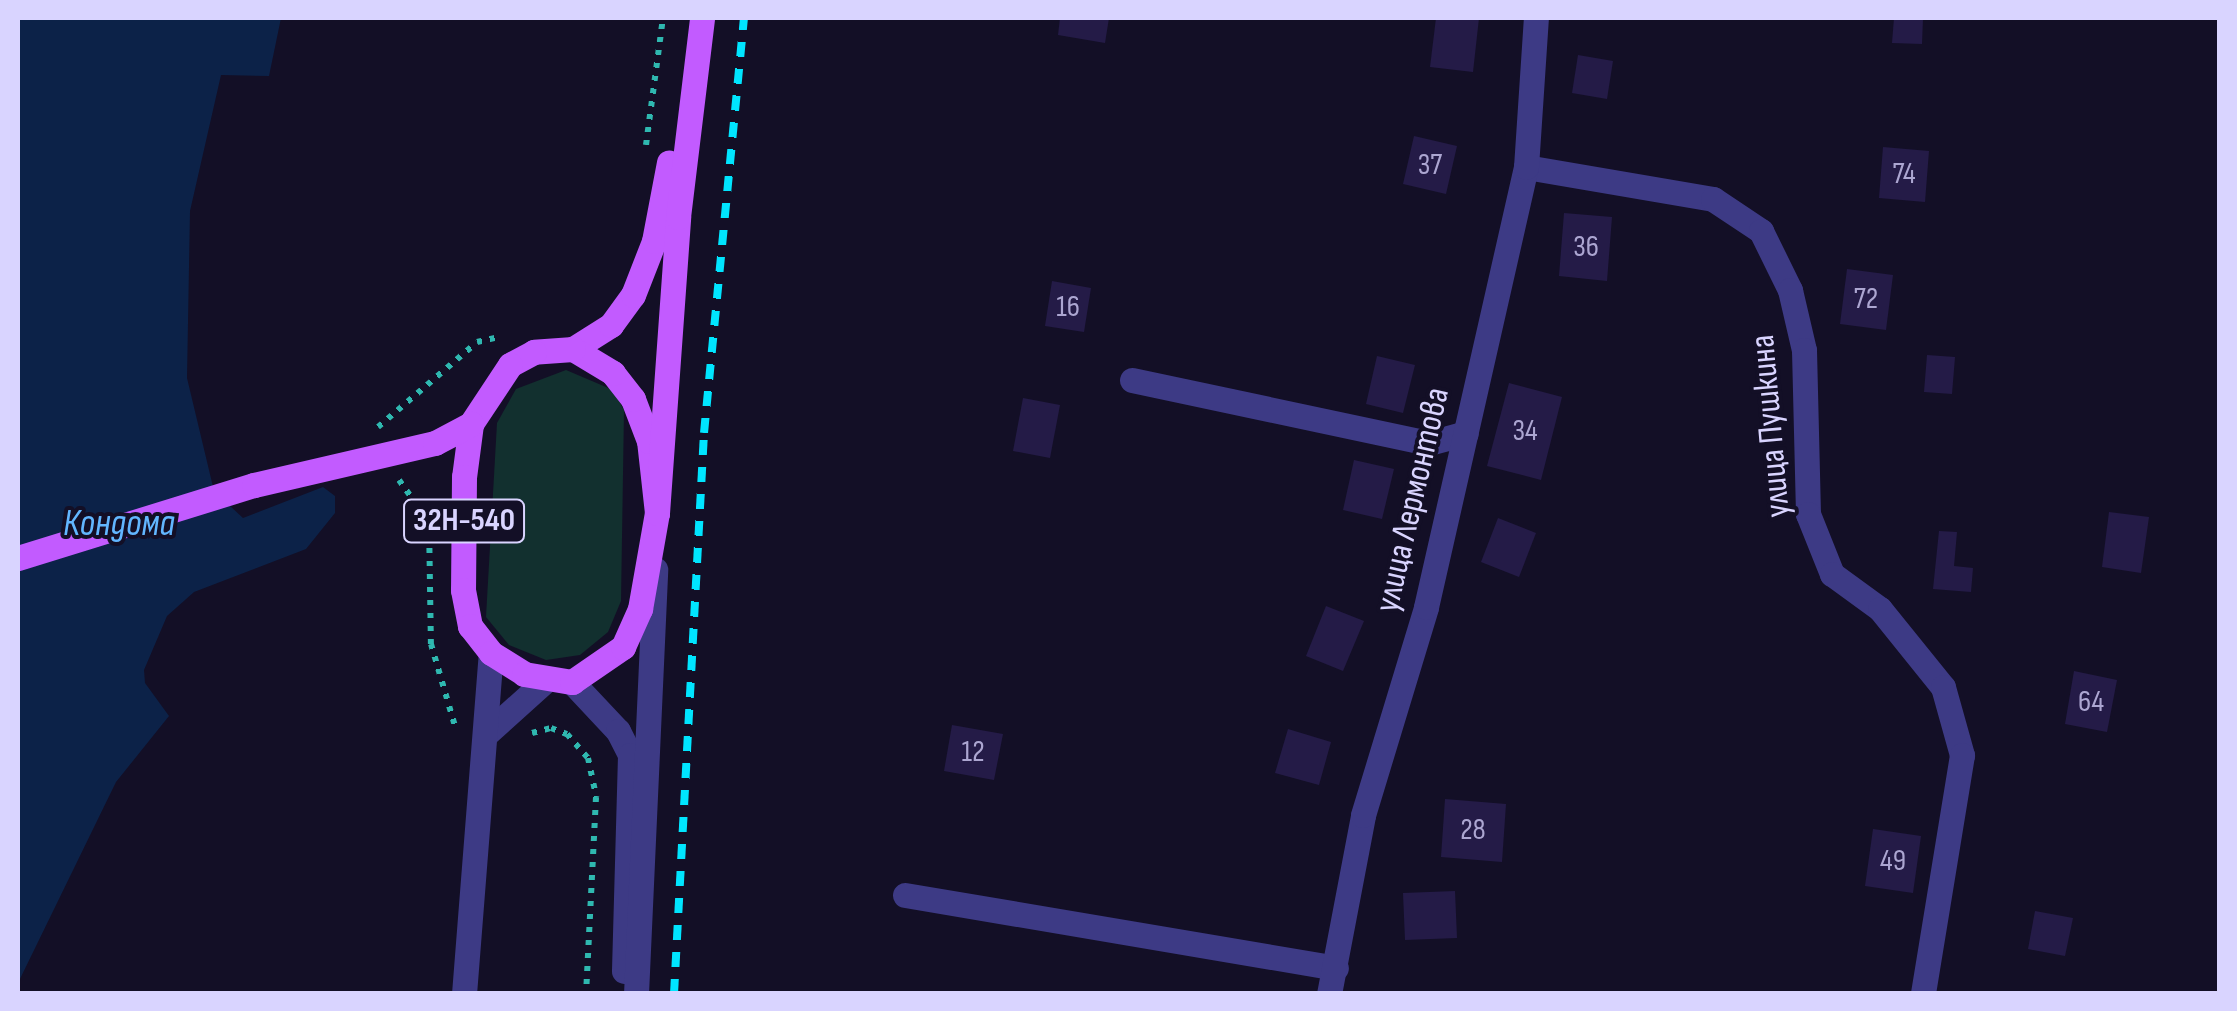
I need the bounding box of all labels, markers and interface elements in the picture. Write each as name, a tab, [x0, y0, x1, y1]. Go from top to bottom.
house number: 37	[1418, 147, 1442, 183]
house number: 74	[1893, 156, 1915, 192]
house number: 36	[1573, 229, 1599, 265]
house number: 72	[1854, 281, 1878, 317]
house number: 16	[1056, 289, 1080, 325]
street label: улица Пушкина	[1742, 333, 1800, 519]
street label: улица Лермонтова	[1367, 384, 1459, 616]
house number: 34	[1512, 413, 1538, 449]
road number: 32Н-540	[402, 494, 526, 548]
water label: Кондома	[63, 501, 175, 547]
house number: 64	[2078, 684, 2104, 720]
house number: 12	[961, 734, 985, 770]
house number: 28	[1460, 812, 1486, 848]
house number: 49	[1880, 843, 1906, 879]

